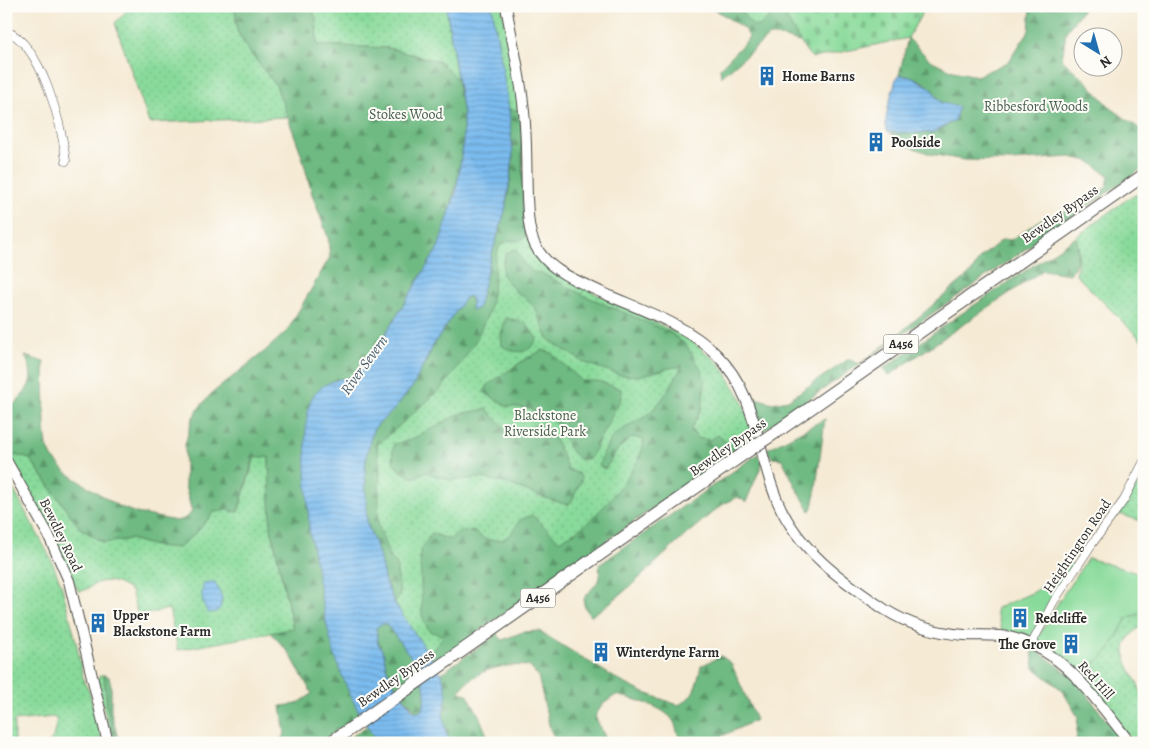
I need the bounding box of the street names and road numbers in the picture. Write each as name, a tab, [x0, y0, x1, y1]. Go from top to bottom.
street label: Bewdley Bypass	[1018, 180, 1102, 248]
road number: A456	[884, 334, 918, 354]
street label: Bewdley Bypass	[686, 413, 770, 481]
street label: Bewdley Road	[35, 495, 87, 575]
street label: Heightington Road	[1039, 495, 1116, 597]
road number: A456	[520, 588, 556, 608]
street label: Bewdley Bypass	[354, 644, 438, 712]
street label: Red Hill	[1074, 657, 1119, 704]

